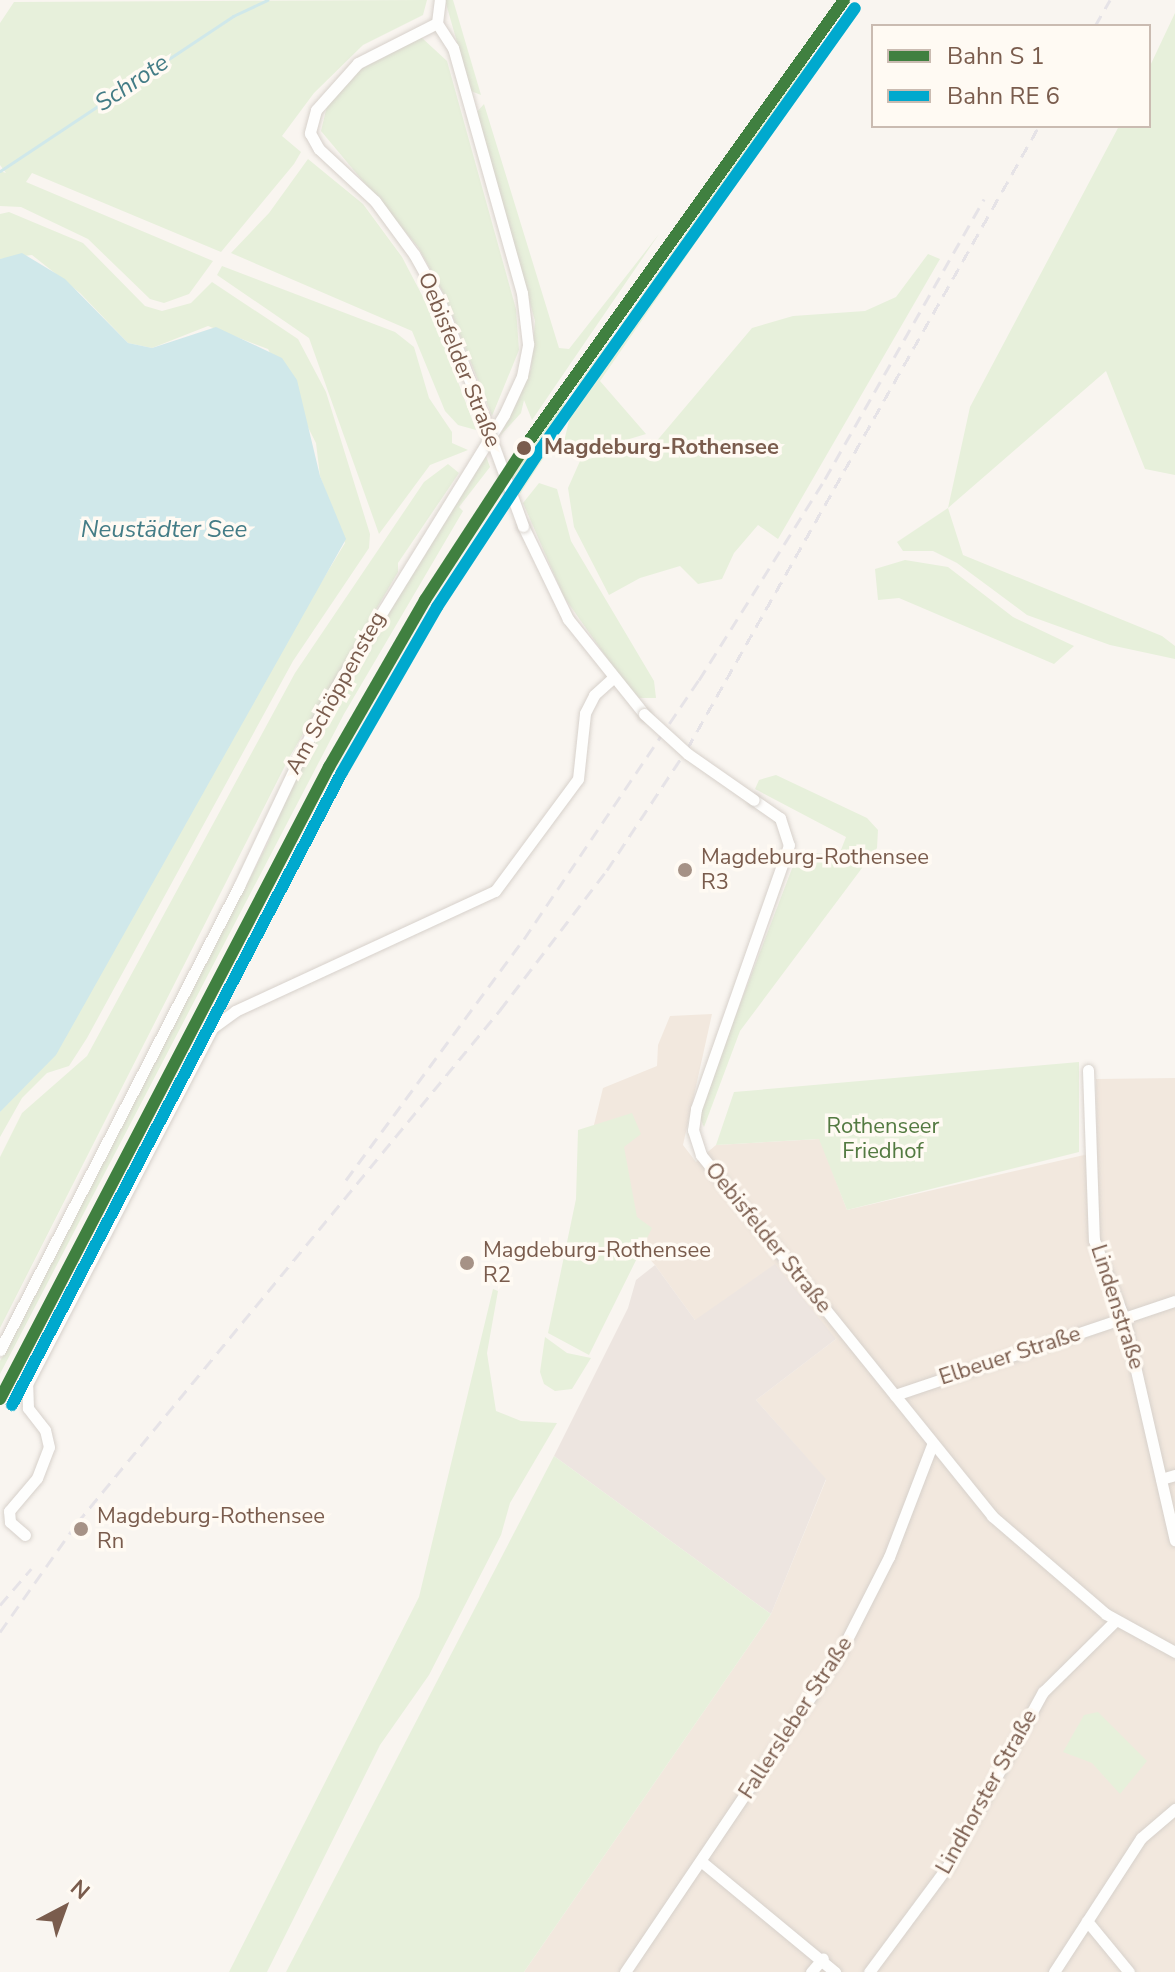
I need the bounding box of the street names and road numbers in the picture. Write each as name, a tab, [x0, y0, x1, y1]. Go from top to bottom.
street label: Oebisfelder Straße	[412, 269, 506, 451]
street label: Am Schöppensteg	[280, 607, 392, 779]
street label: Oebisfelder Straße	[699, 1157, 837, 1319]
street label: Lindenstraße	[1084, 1241, 1150, 1373]
street label: Elbeuer Straße	[936, 1321, 1084, 1391]
street label: Fallersleber Straße	[734, 1632, 858, 1804]
street label: Lindhorster Straße	[931, 1705, 1043, 1879]

